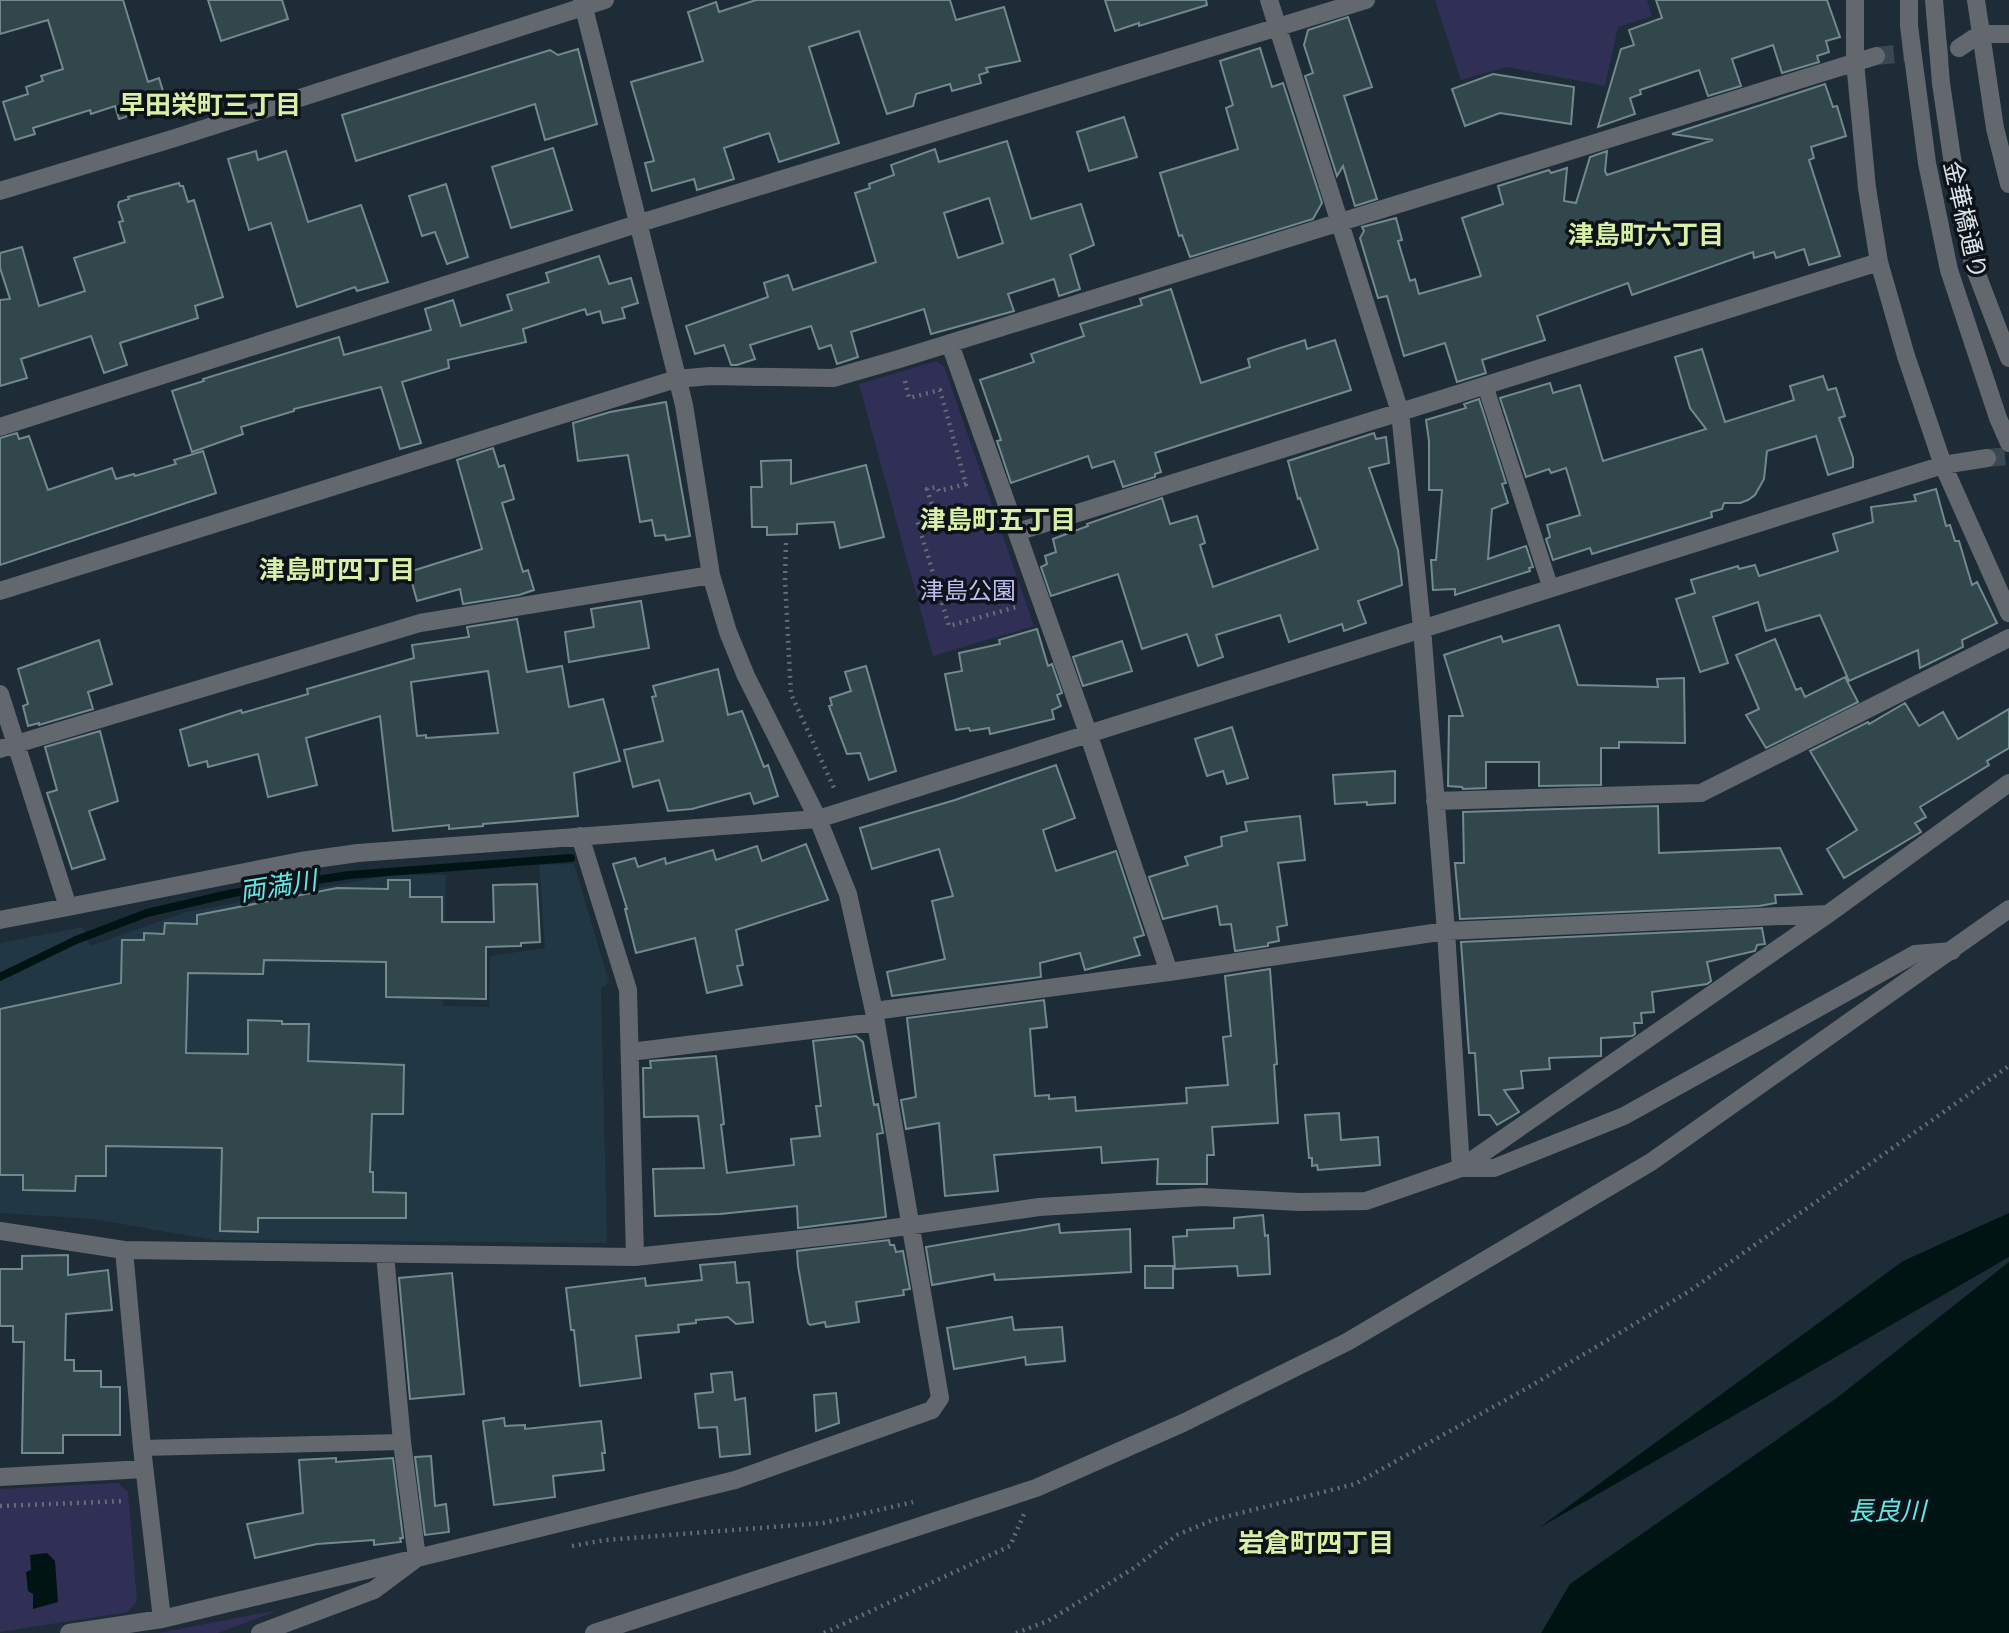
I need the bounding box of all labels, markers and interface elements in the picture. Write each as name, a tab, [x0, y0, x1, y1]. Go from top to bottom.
district label: 早田栄町三丁目	[119, 85, 301, 124]
street label: 金華橋通り	[1935, 157, 1997, 282]
district label: 津島町六丁目	[1568, 215, 1724, 254]
district label: 津島町五丁目	[920, 500, 1076, 539]
district label: 津島町四丁目	[259, 550, 415, 589]
park label: 津島公園	[920, 572, 1016, 608]
water label: 両満川	[236, 860, 322, 911]
water label: 長良川	[1848, 1491, 1929, 1530]
district label: 岩倉町四丁目	[1238, 1523, 1394, 1562]

